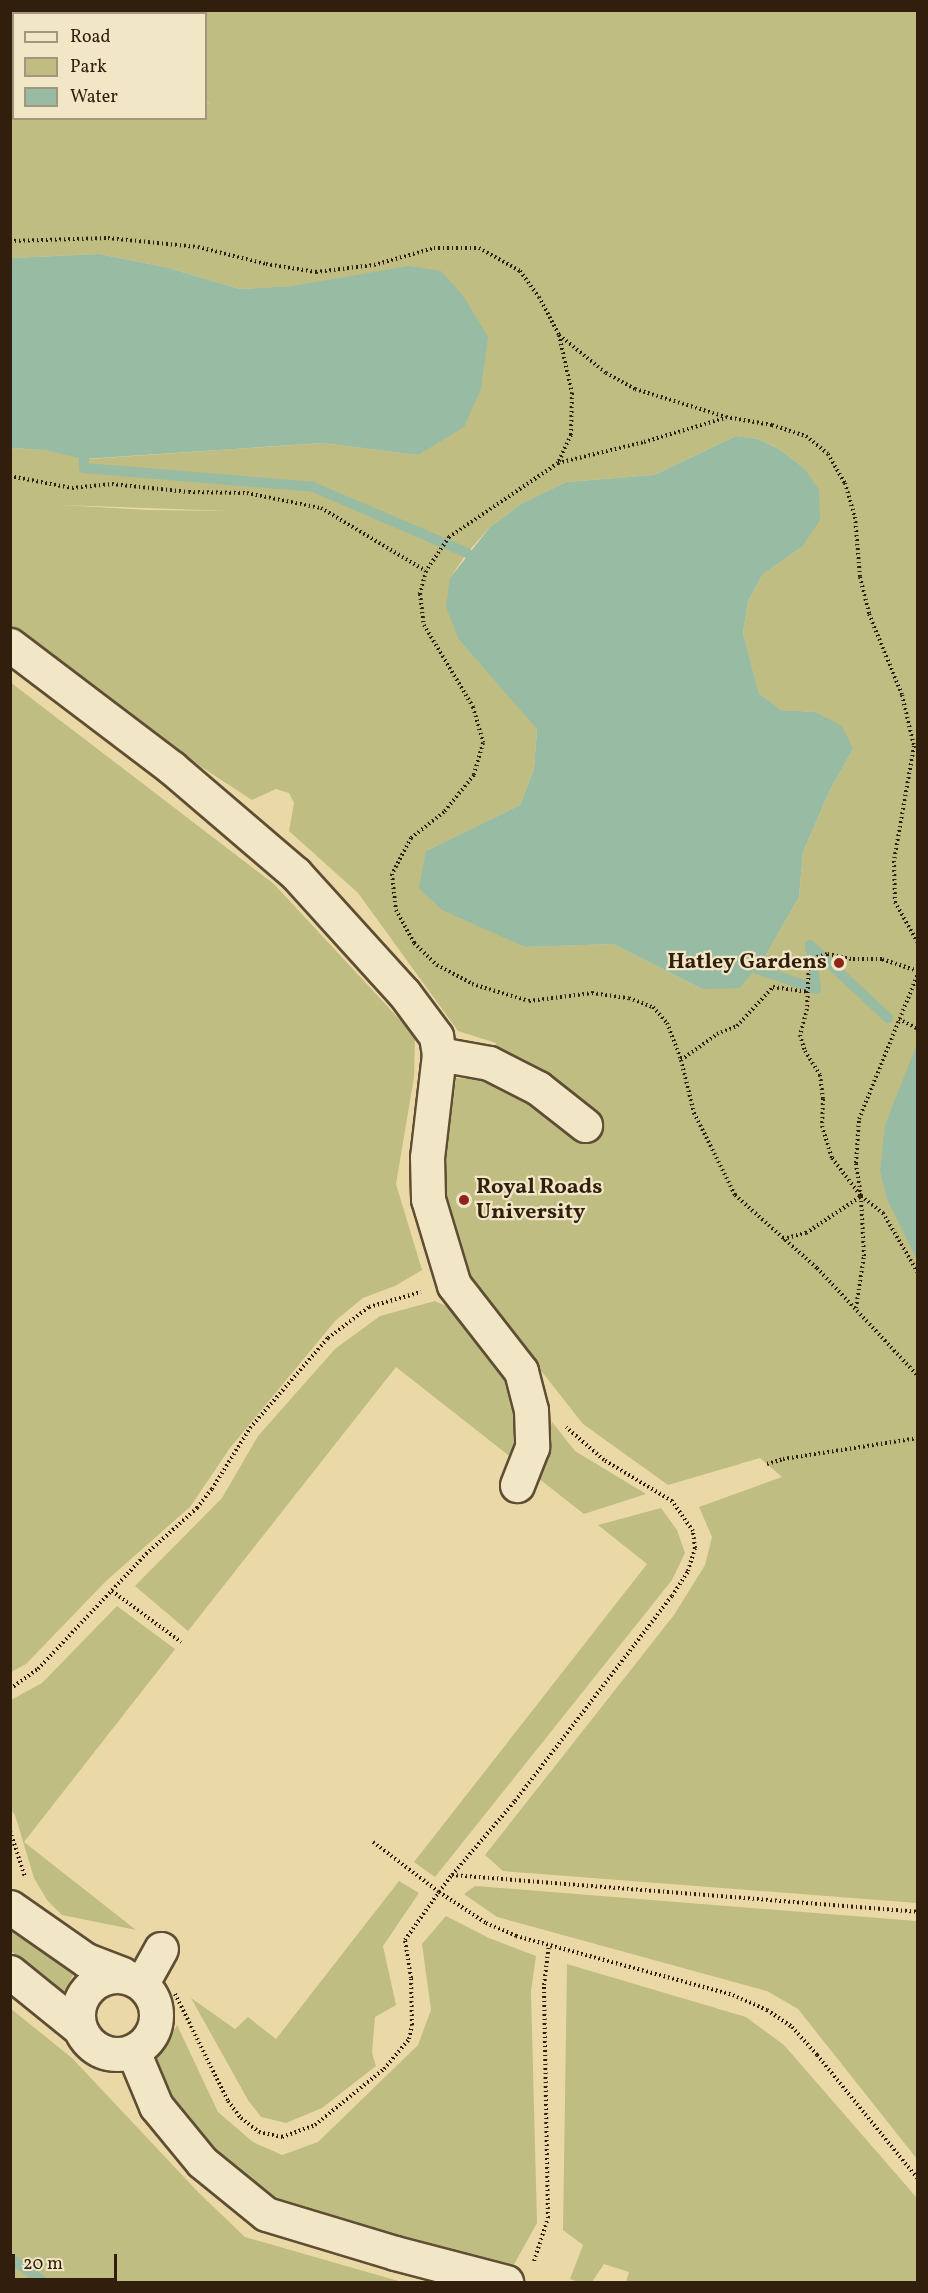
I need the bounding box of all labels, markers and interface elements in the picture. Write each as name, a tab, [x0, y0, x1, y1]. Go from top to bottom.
legend	[12, 12, 207, 120]
text: Road	[70, 25, 111, 50]
text: Park	[70, 55, 107, 80]
text: Water	[70, 85, 118, 110]
place label: Hatley Gardens	[667, 950, 827, 976]
marker: Hatley Gardens	[832, 956, 846, 970]
place label: Royal Roads University	[476, 1174, 602, 1226]
marker: Royal Roads University	[457, 1193, 471, 1207]
scale bar	[15, 2242, 120, 2280]
text: 20 m	[23, 2252, 63, 2277]

